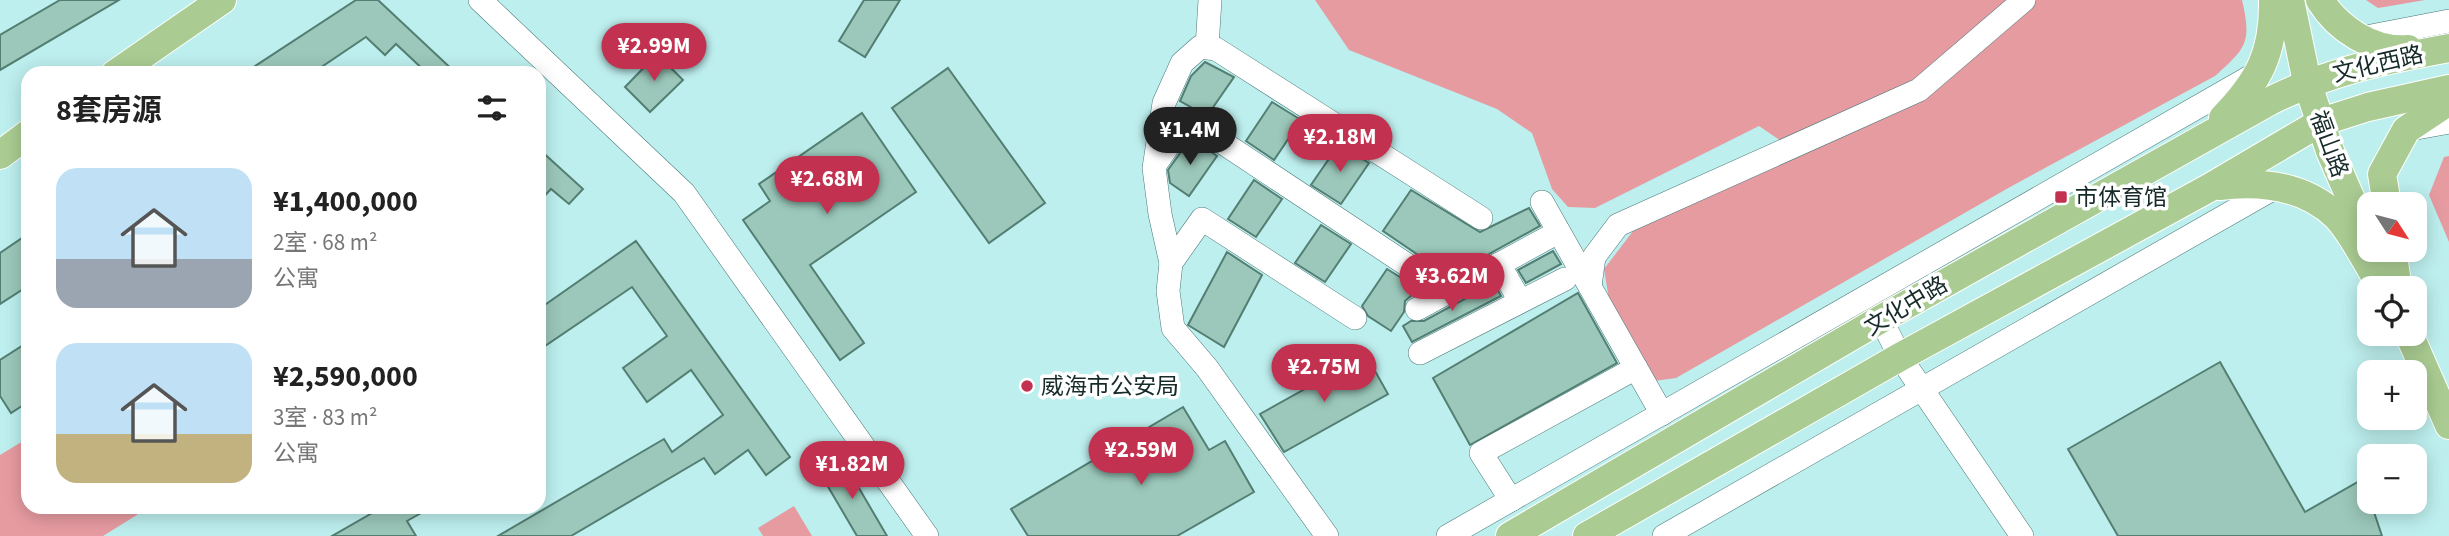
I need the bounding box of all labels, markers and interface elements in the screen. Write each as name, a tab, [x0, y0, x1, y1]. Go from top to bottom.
pin: ¥2.99M	[597, 24, 711, 83]
text: ¥2.99M	[617, 29, 691, 62]
street label: 文化西路	[2329, 38, 2427, 90]
text: 8套房源	[56, 89, 162, 132]
icon: filters	[473, 89, 511, 127]
street label: 福山路	[2302, 106, 2356, 182]
pin: ¥1.4M	[1141, 108, 1239, 167]
text: ¥1.4M	[1160, 113, 1220, 146]
pin: ¥2.18M	[1283, 114, 1397, 174]
text: ¥2.18M	[1303, 120, 1377, 153]
pin: ¥2.68M	[770, 156, 884, 216]
text: ¥2.68M	[790, 162, 864, 195]
text: ¥1,400,000	[273, 180, 418, 223]
place label: 市体育馆	[2075, 181, 2167, 214]
marker: 市体育馆	[2053, 189, 2069, 205]
north arrow	[2357, 192, 2427, 262]
map controls	[2357, 192, 2427, 514]
icon: home	[112, 196, 196, 280]
text: 2室 · 68 m²	[273, 226, 377, 259]
pin: ¥3.62M	[1395, 254, 1509, 313]
text: ¥3.62M	[1415, 259, 1489, 292]
text: 公寓	[273, 262, 319, 295]
street label: 文化中路	[1858, 268, 1954, 344]
button: locate	[2357, 276, 2427, 346]
pin: ¥2.75M	[1267, 344, 1381, 404]
text: ¥2.75M	[1287, 350, 1361, 383]
text: ¥2,590,000	[273, 355, 418, 398]
button: +	[2357, 360, 2427, 430]
place label: 威海市公安局	[1041, 370, 1179, 403]
icon: home	[112, 371, 196, 455]
marker: 威海市公安局	[1019, 378, 1035, 394]
text: 3室 · 83 m²	[273, 401, 377, 434]
pin: ¥2.59M	[1084, 428, 1198, 487]
text: ¥2.59M	[1104, 433, 1178, 466]
text: 公寓	[273, 437, 319, 470]
pin: ¥1.82M	[795, 442, 909, 501]
button: −	[2357, 444, 2427, 514]
text: ¥1.82M	[815, 447, 889, 480]

